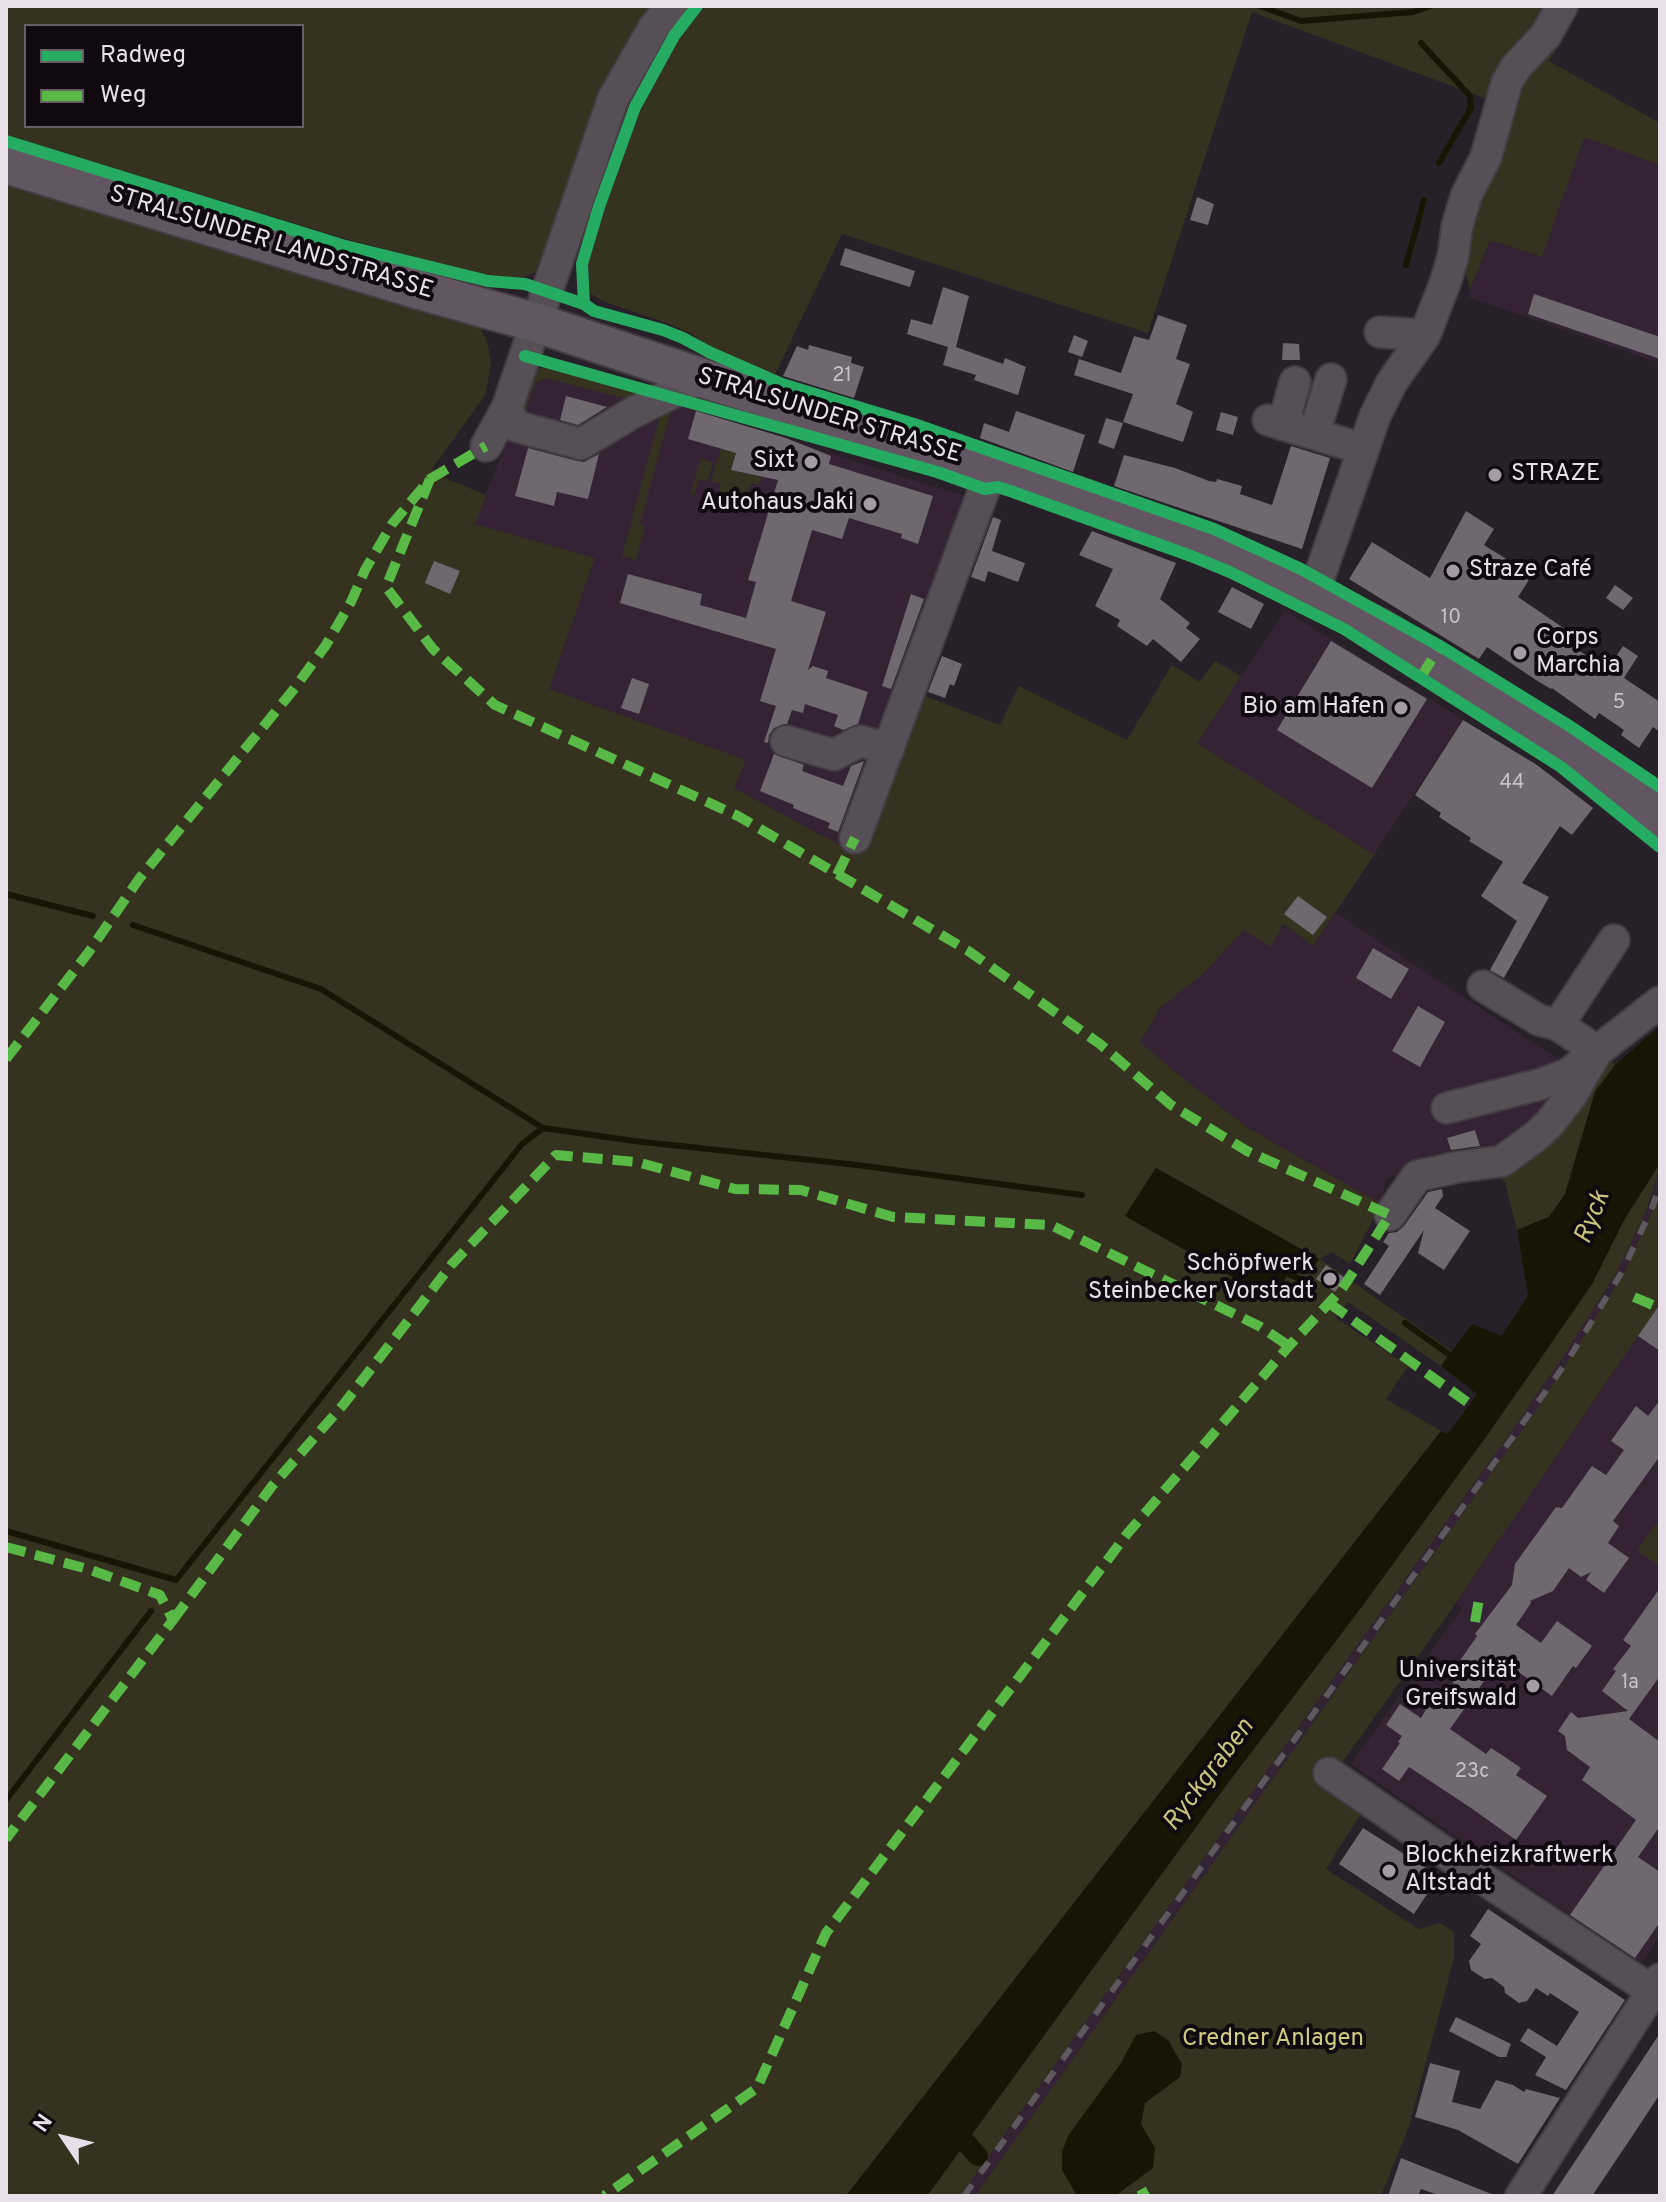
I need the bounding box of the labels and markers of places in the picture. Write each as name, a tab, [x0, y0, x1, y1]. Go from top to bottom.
place label: Sixt	[753, 448, 795, 476]
marker: Sixt	[802, 453, 820, 471]
place label: STRAZE	[1511, 461, 1600, 489]
marker: STRAZE	[1486, 466, 1504, 484]
place label: Autohaus Jaki	[701, 490, 854, 518]
marker: Autohaus Jaki	[861, 495, 879, 513]
place label: Straze Café	[1469, 557, 1592, 585]
marker: Straze Café	[1444, 562, 1462, 580]
place label: Corps Marchia	[1536, 625, 1620, 681]
marker: Corps Marchia	[1511, 644, 1529, 662]
place label: Bio am Hafen	[1242, 694, 1385, 722]
marker: Bio am Hafen	[1392, 699, 1410, 717]
place label: Schöpfwerk Steinbecker Vorstadt	[1088, 1251, 1314, 1307]
marker: Schöpfwerk Steinbecker Vorstadt	[1321, 1270, 1339, 1288]
place label: Universität Greifswald	[1399, 1658, 1517, 1714]
marker: Universität Greifswald	[1524, 1677, 1542, 1695]
place label: Blockheizkraftwerk Altstadt	[1405, 1843, 1614, 1899]
marker: Blockheizkraftwerk Altstadt	[1380, 1862, 1398, 1880]

